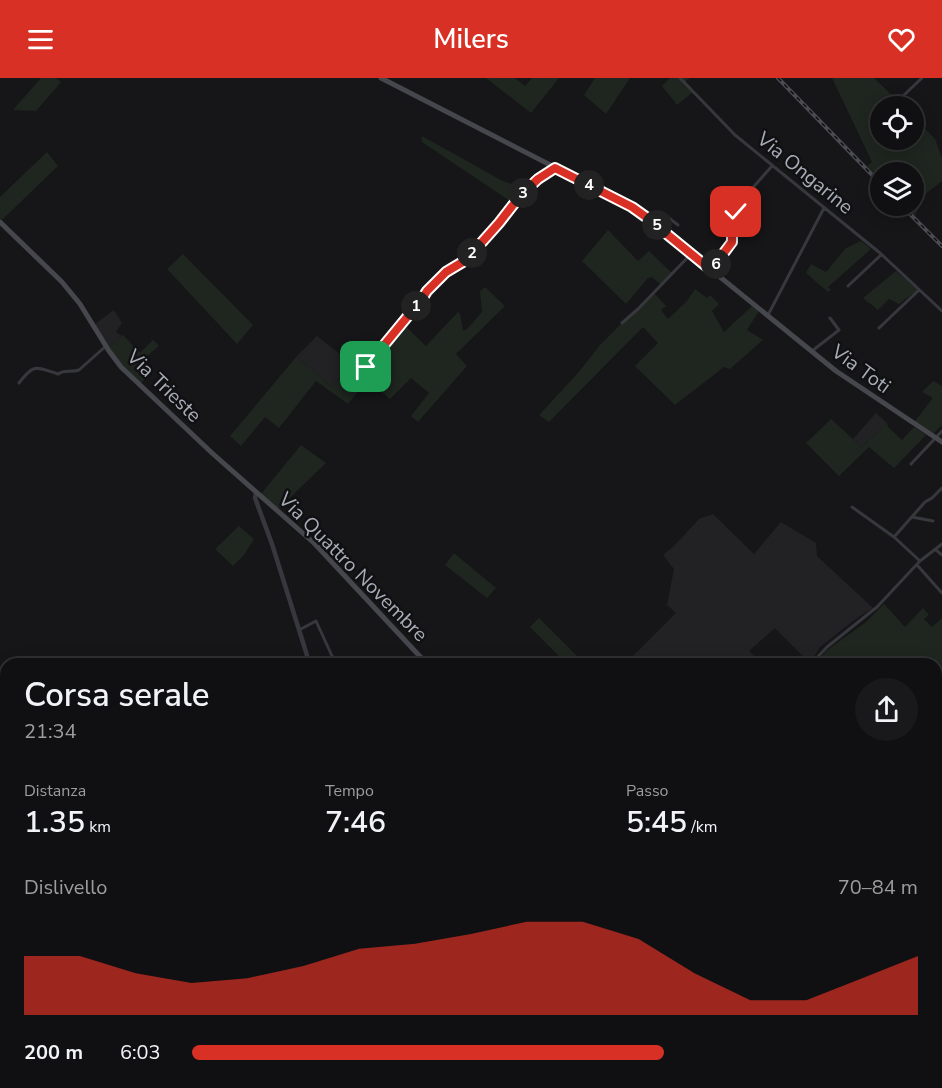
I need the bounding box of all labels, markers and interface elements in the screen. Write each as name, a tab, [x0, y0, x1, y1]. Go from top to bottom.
text: Milers	[433, 21, 509, 58]
icon: menu	[24, 23, 57, 56]
icon: heart	[885, 23, 918, 56]
map controls	[870, 96, 924, 216]
button: locate	[870, 96, 924, 150]
street label: Via Ongarine	[750, 125, 859, 220]
button: layers	[870, 162, 924, 216]
pin: 4	[574, 170, 604, 200]
text: 4	[584, 174, 594, 196]
pin: 3	[508, 178, 538, 208]
text: 3	[518, 182, 528, 204]
pin	[710, 186, 761, 237]
icon: check	[719, 195, 752, 228]
pin: 5	[642, 210, 672, 240]
text: 5	[652, 214, 662, 236]
pin: 2	[457, 238, 487, 268]
text: 2	[467, 242, 477, 264]
pin: 6	[701, 249, 731, 279]
text: 6	[711, 253, 721, 275]
pin: 1	[401, 291, 431, 321]
text: 1	[411, 295, 421, 317]
street label: Via Toti	[825, 338, 896, 400]
pin	[340, 341, 391, 392]
street label: Via Trieste	[120, 343, 207, 428]
icon: arrive	[349, 350, 382, 383]
street label: Via Quattro Novembre	[272, 486, 434, 648]
text: Corsa serale	[24, 673, 210, 718]
button: share	[855, 678, 918, 741]
text: 21:34	[24, 718, 77, 745]
text: Distanza	[24, 780, 86, 802]
text: Tempo	[325, 780, 374, 802]
text: Passo	[626, 780, 669, 802]
text: 1.35	[24, 802, 85, 843]
text: 7:46	[325, 802, 386, 843]
text: 5:45	[626, 802, 687, 843]
text: km	[85, 816, 111, 838]
text: /km	[687, 816, 717, 838]
text: Dislivello	[24, 874, 107, 901]
text: 70–84 m	[838, 874, 918, 901]
text: 200 m	[24, 1039, 83, 1066]
text: 6:03	[120, 1039, 161, 1066]

